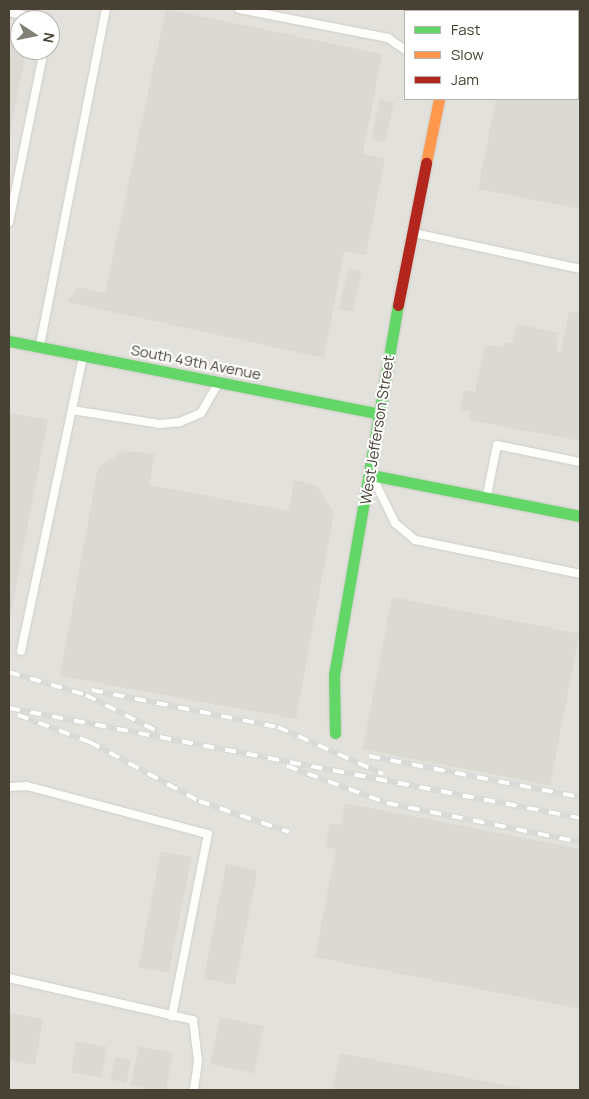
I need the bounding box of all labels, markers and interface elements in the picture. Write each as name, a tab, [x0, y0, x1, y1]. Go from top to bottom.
north arrow	[10, 10, 60, 60]
legend	[404, 10, 579, 100]
text: Fast	[451, 19, 480, 40]
text: N	[39, 31, 60, 45]
text: Slow	[451, 44, 484, 65]
text: Jam	[451, 69, 479, 90]
street label: South 49th Avenue	[129, 341, 263, 383]
street label: West Jefferson Street	[356, 354, 398, 506]

